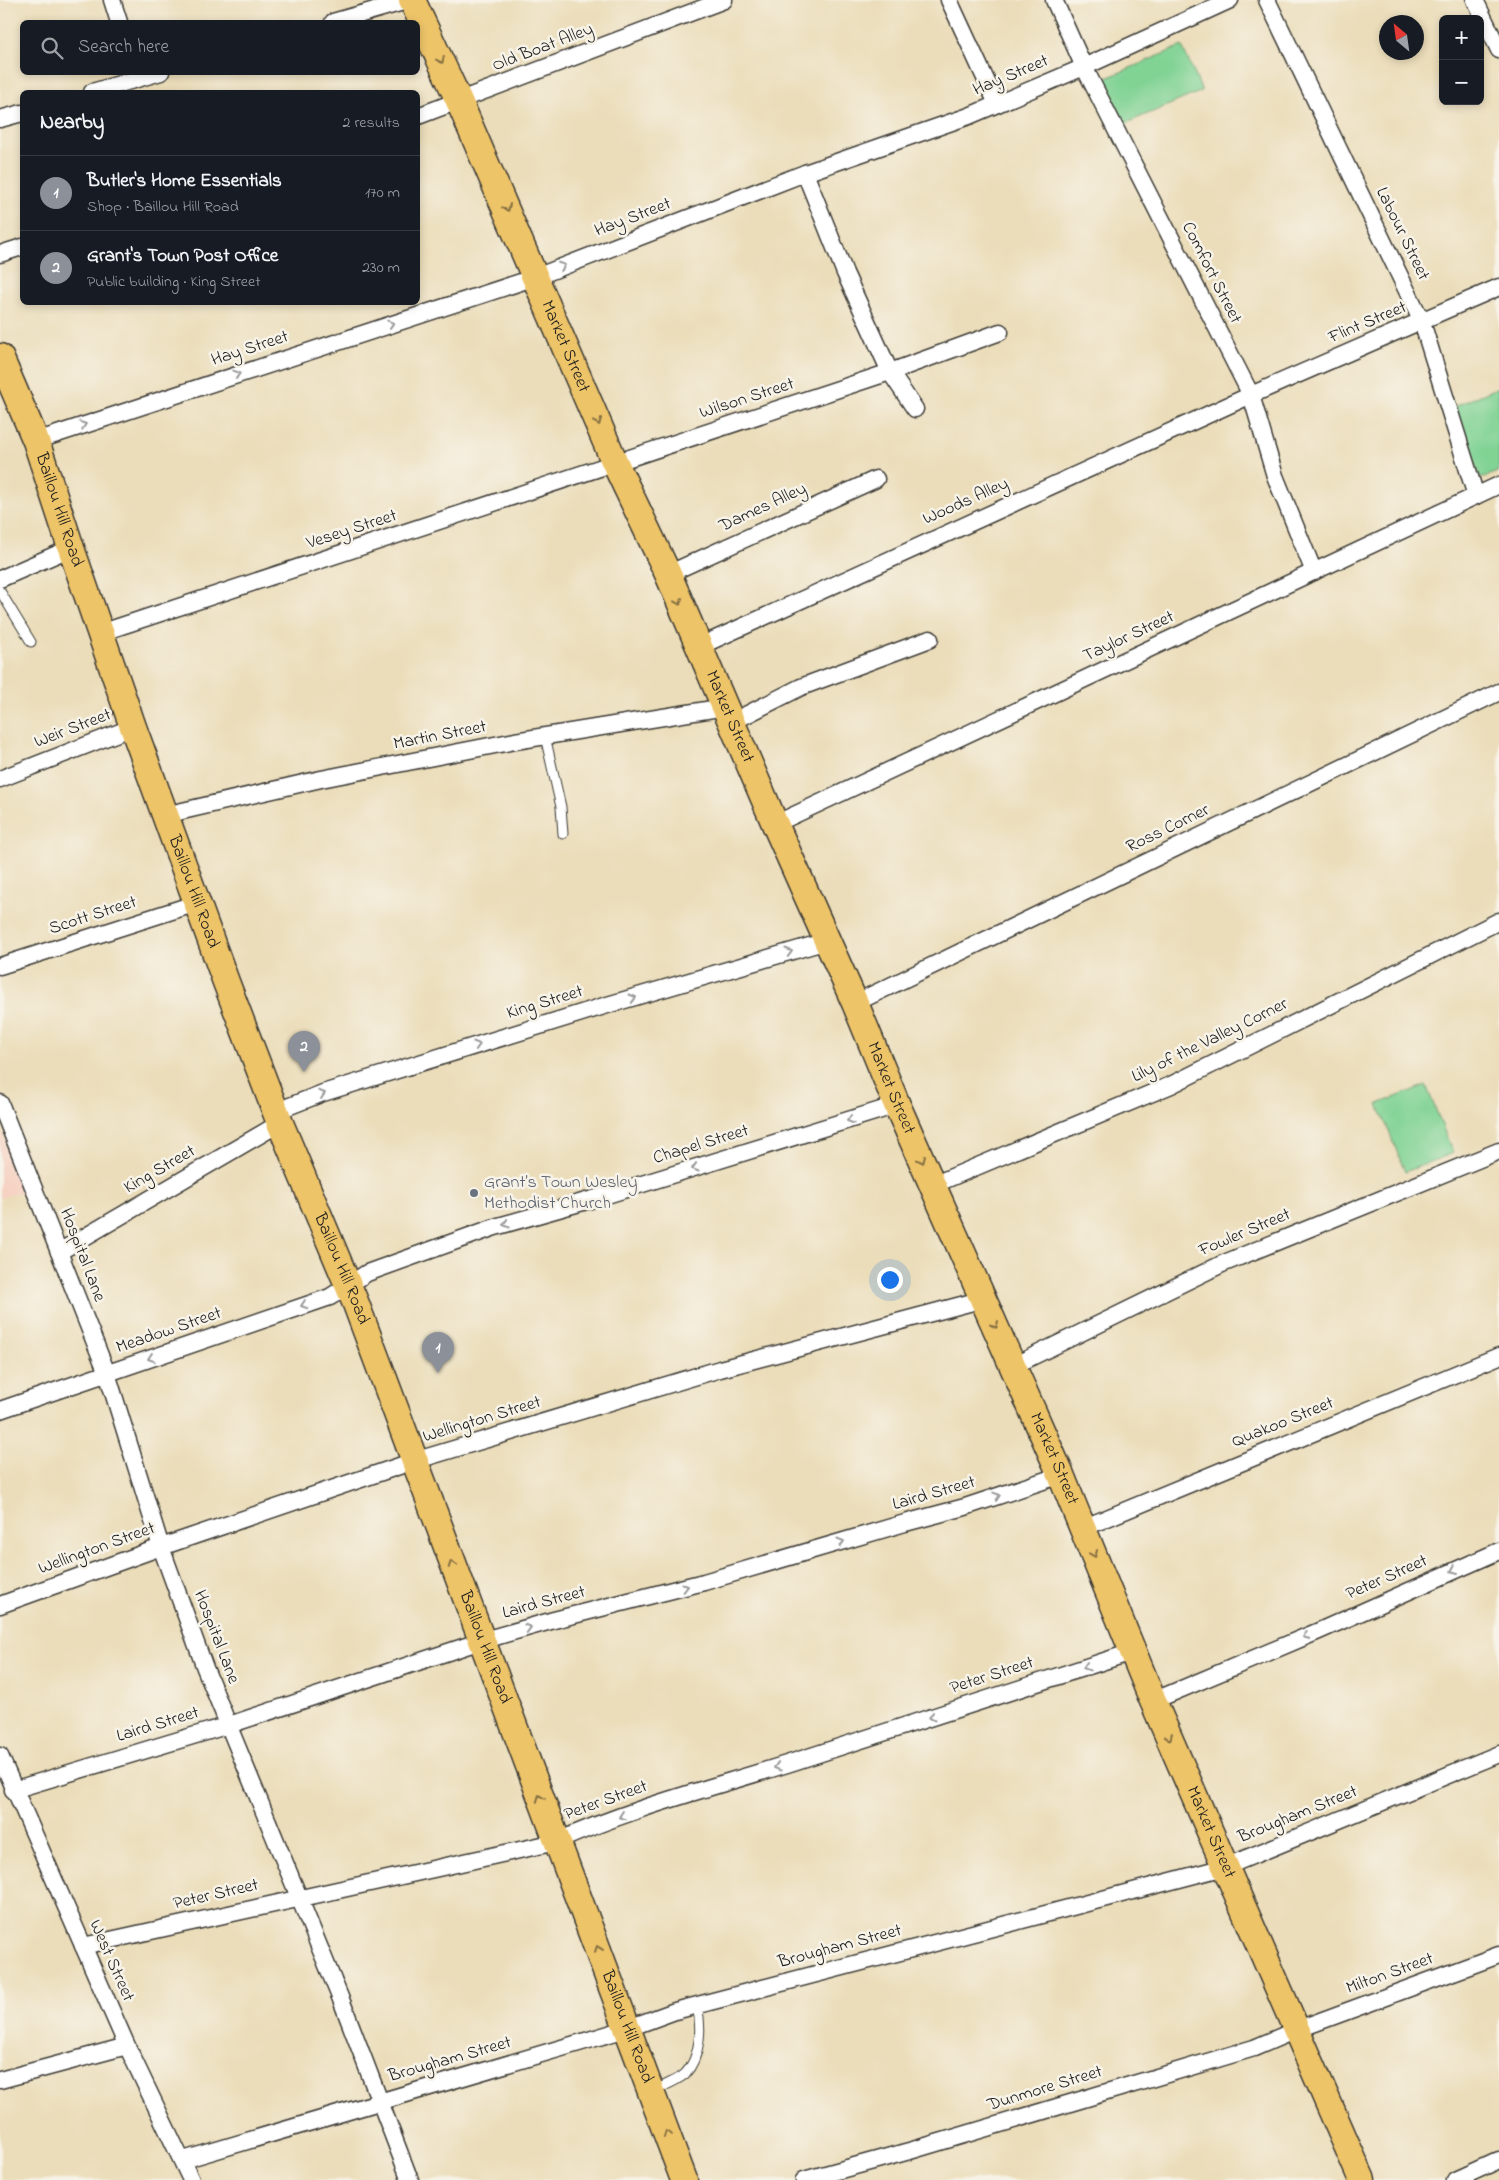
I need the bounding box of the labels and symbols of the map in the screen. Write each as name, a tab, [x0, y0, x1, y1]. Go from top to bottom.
north arrow	[1379, 15, 1424, 60]
street label: Old Boat Alley	[489, 17, 597, 79]
street label: Hay Street	[969, 48, 1053, 104]
one-way arrow	[434, 55, 445, 64]
street label: Labour Street	[1368, 183, 1436, 285]
street label: Hay Street	[591, 192, 675, 244]
one-way arrow	[501, 204, 511, 212]
street label: Comfort Street	[1174, 217, 1248, 329]
one-way arrow	[557, 262, 566, 272]
street label: Flint Street	[1324, 295, 1411, 352]
street label: Market Street	[534, 296, 596, 397]
one-way arrow	[387, 319, 395, 329]
street label: Hay Street	[208, 324, 292, 374]
one-way arrow	[232, 370, 241, 380]
street label: Wilson Street	[696, 371, 798, 427]
one-way arrow	[592, 417, 603, 426]
one-way arrow	[78, 421, 86, 431]
street label: Baillou Hill Road	[27, 449, 90, 571]
street label: Woods Alley	[919, 471, 1013, 533]
street label: Dames Alley	[714, 476, 811, 540]
street label: Vesey Street	[303, 503, 401, 557]
one-way arrow	[673, 597, 684, 606]
street label: Taylor Street	[1079, 605, 1179, 669]
street label: Market Street	[698, 667, 760, 767]
street label: Weir Street	[31, 702, 115, 756]
street label: Martin Street	[391, 714, 489, 758]
street label: Ross Corner	[1122, 798, 1214, 860]
street label: Baillou Hill Road	[160, 831, 226, 952]
street label: Scott Street	[46, 890, 140, 942]
one-way arrow	[784, 948, 792, 958]
street label: King Street	[504, 979, 587, 1028]
street label: Lily of the Valley Corner	[1127, 992, 1293, 1090]
one-way arrow	[628, 993, 636, 1003]
pin: 2	[288, 1031, 320, 1072]
street label: Market Street	[859, 1038, 922, 1139]
one-way arrow	[473, 1041, 481, 1051]
one-way arrow	[318, 1089, 326, 1099]
one-way arrow	[847, 1114, 855, 1124]
street label: Chapel Street	[650, 1118, 752, 1172]
street label: King Street	[119, 1139, 201, 1202]
one-way arrow	[915, 1155, 926, 1164]
one-way arrow	[692, 1162, 700, 1172]
place label: Grant’s Town Wesley Methodist Church	[484, 1170, 637, 1217]
marker: Grant’s Town Wesley Methodist Church	[468, 1187, 480, 1199]
street label: Fowler Street	[1194, 1202, 1295, 1264]
street label: Hospital Lane	[52, 1204, 112, 1307]
street label: Baillou Hill Road	[306, 1208, 376, 1328]
one-way arrow	[502, 1218, 510, 1228]
your location	[877, 1267, 903, 1293]
one-way arrow	[301, 1300, 309, 1310]
street label: Meadow Street	[113, 1301, 225, 1361]
one-way arrow	[988, 1320, 999, 1329]
pin: 1	[422, 1332, 454, 1373]
one-way arrow	[147, 1352, 155, 1362]
street label: Wellington Street	[420, 1390, 545, 1451]
street label: Quakoo Street	[1228, 1391, 1338, 1455]
street label: Market Street	[1022, 1409, 1085, 1509]
street label: Laird Street	[889, 1470, 979, 1518]
one-way arrow	[992, 1492, 1001, 1502]
street label: Wellington Street	[35, 1516, 159, 1583]
one-way arrow	[836, 1537, 845, 1547]
street label: Peter Street	[1342, 1548, 1432, 1608]
one-way arrow	[1088, 1550, 1098, 1558]
one-way arrow	[448, 1560, 458, 1568]
one-way arrow	[1450, 1564, 1459, 1575]
street label: Laird Street	[499, 1579, 589, 1627]
one-way arrow	[680, 1582, 689, 1593]
street label: Hospital Lane	[186, 1586, 246, 1689]
street label: Baillou Hill Road	[451, 1586, 518, 1708]
one-way arrow	[523, 1623, 531, 1633]
one-way arrow	[1302, 1630, 1311, 1641]
street label: Peter Street	[947, 1650, 1037, 1702]
one-way arrow	[1082, 1661, 1091, 1671]
street label: Laird Street	[113, 1700, 203, 1750]
one-way arrow	[928, 1711, 936, 1721]
one-way arrow	[1162, 1732, 1173, 1741]
one-way arrow	[773, 1762, 782, 1772]
street label: Peter Street	[561, 1774, 651, 1828]
street label: Brougham Street	[1233, 1779, 1362, 1852]
street label: Market Street	[1179, 1782, 1242, 1883]
one-way arrow	[536, 1794, 546, 1803]
one-way arrow	[618, 1810, 627, 1820]
street label: Peter Street	[171, 1873, 261, 1917]
street label: West Street	[81, 1916, 141, 2006]
street label: Brougham Street	[774, 1918, 905, 1977]
one-way arrow	[594, 1945, 604, 1954]
street label: Milton Street	[1343, 1946, 1437, 2002]
street label: Baillou Hill Road	[593, 1966, 660, 2087]
street label: Brougham Street	[385, 2030, 515, 2091]
street label: Dunmore Street	[983, 2059, 1106, 2119]
one-way arrow	[663, 2131, 673, 2139]

